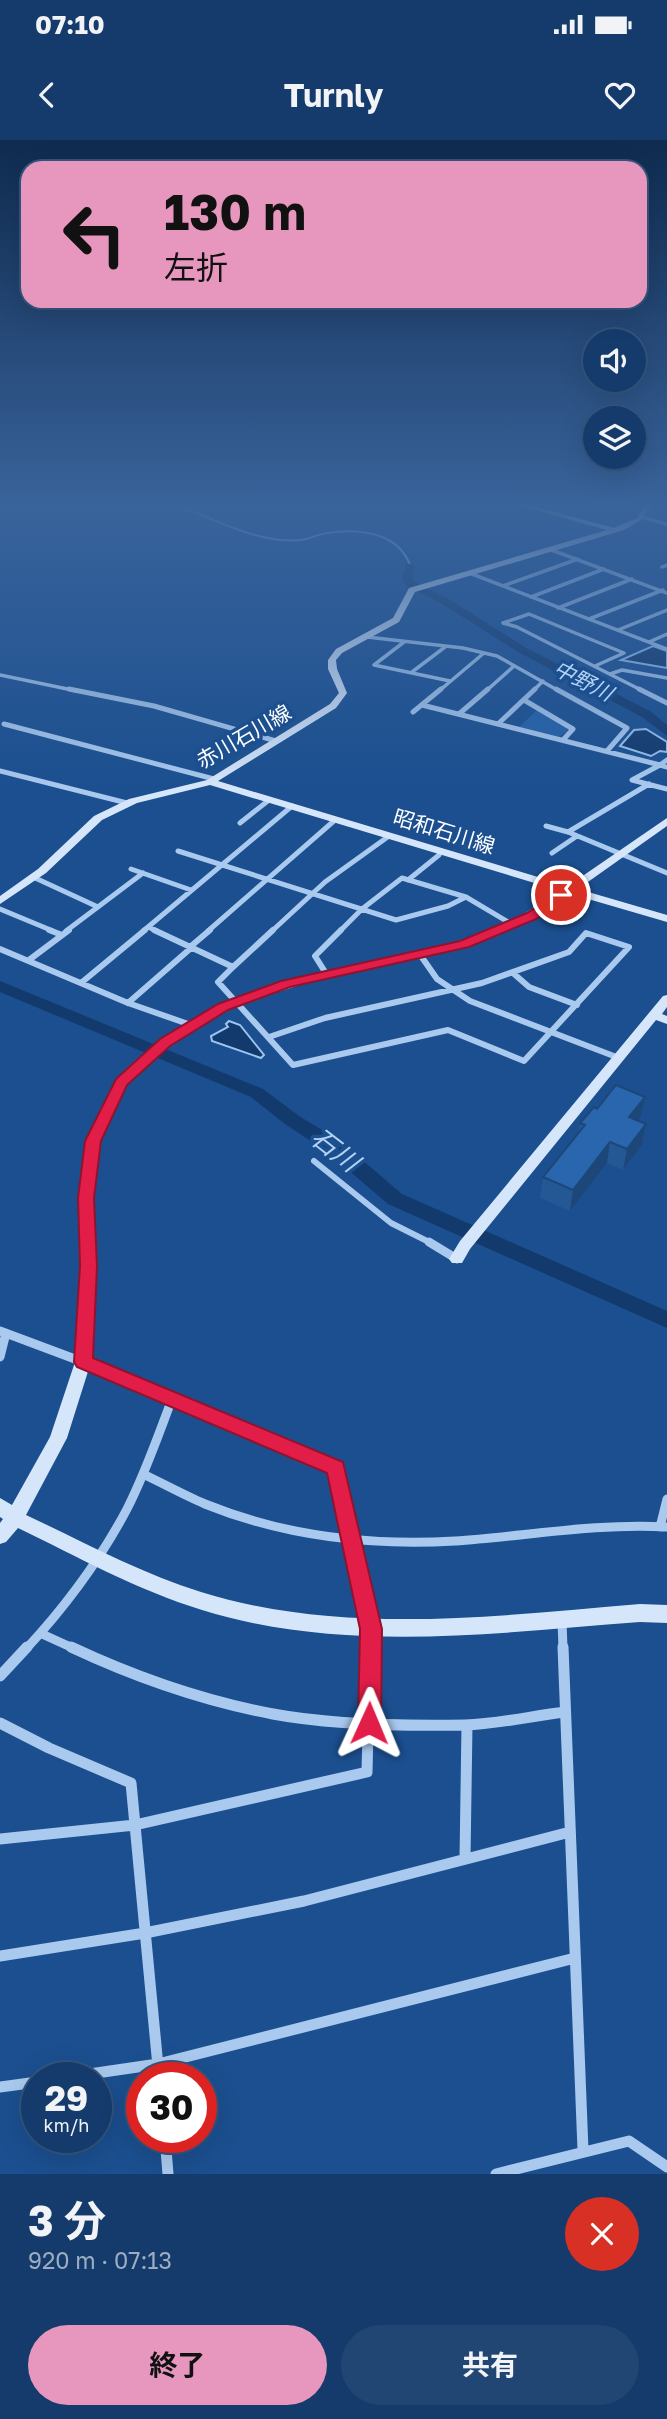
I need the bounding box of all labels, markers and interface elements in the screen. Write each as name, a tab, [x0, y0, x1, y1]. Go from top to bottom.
text: 07:10	[35, 9, 105, 40]
icon: back	[28, 76, 66, 114]
text: Turnly	[284, 76, 383, 114]
icon: heart	[601, 76, 639, 114]
text: 130 m	[164, 182, 306, 241]
icon: left	[49, 189, 140, 280]
text: 左折	[164, 248, 228, 286]
map controls	[583, 329, 646, 469]
button: sound	[583, 329, 646, 392]
button: layers	[583, 406, 646, 469]
water label: 中野川	[549, 654, 619, 707]
street label: 赤川石川線	[192, 699, 295, 774]
street label: 昭和石川線	[390, 803, 498, 859]
pin	[531, 865, 591, 925]
icon: arrive	[542, 876, 580, 914]
water label: 石川	[305, 1121, 368, 1180]
position arrow	[332, 1686, 406, 1760]
speed limit sign: 30	[126, 2062, 217, 2153]
text: 29	[45, 2077, 88, 2119]
text: km/h	[44, 2114, 89, 2136]
text: 3 分	[28, 2195, 106, 2245]
button: close	[565, 2197, 639, 2271]
text: 920 m · 07:13	[28, 2246, 172, 2274]
button: 終了	[28, 2325, 327, 2405]
button: 共有	[341, 2325, 639, 2405]

